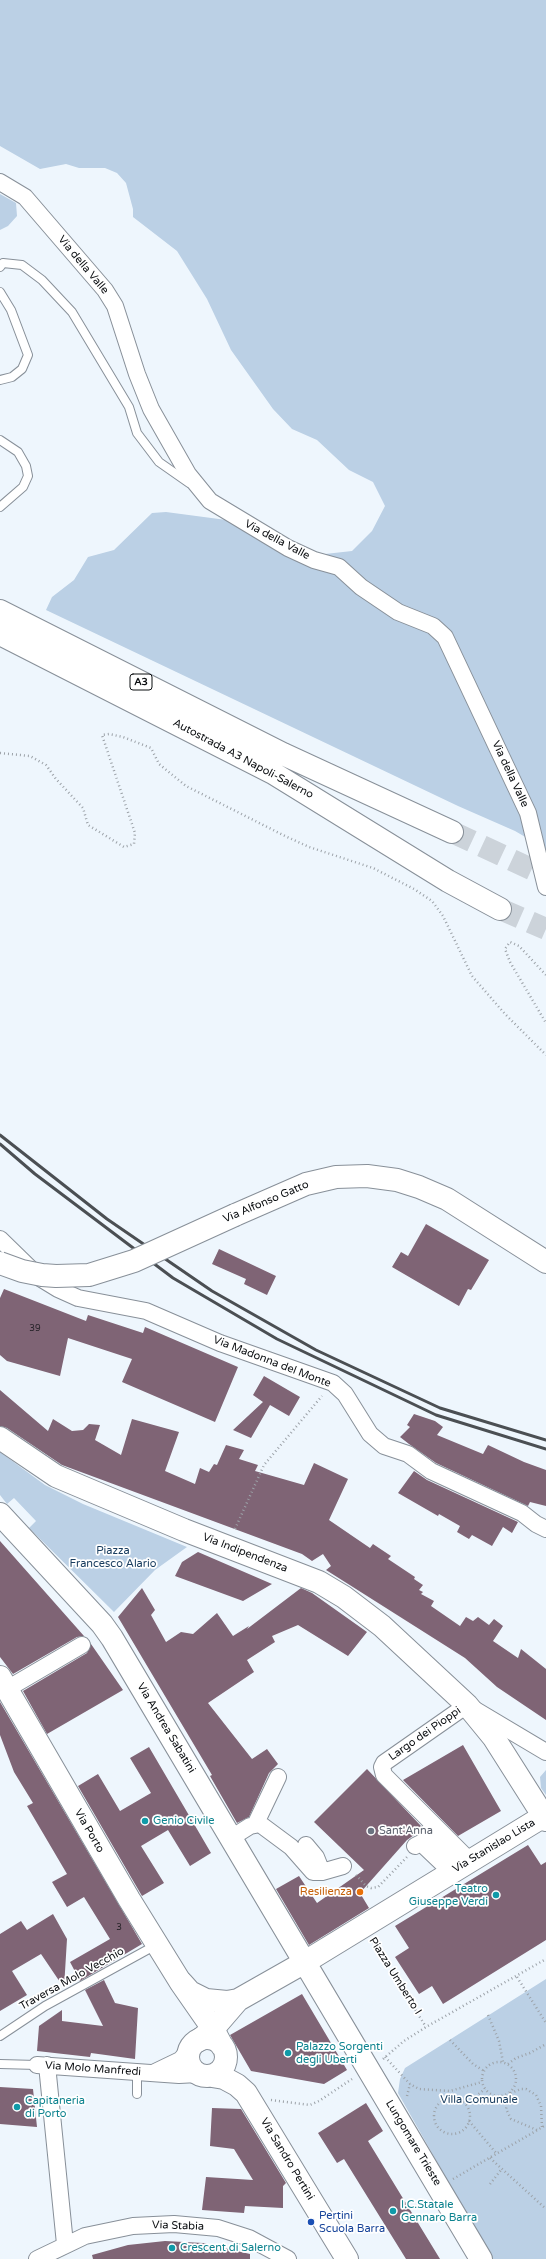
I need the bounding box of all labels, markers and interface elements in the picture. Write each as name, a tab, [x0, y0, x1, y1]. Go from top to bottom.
street label: Via della Valle	[55, 233, 111, 297]
street label: Via della Valle	[242, 517, 312, 563]
road number: A3	[130, 674, 152, 690]
street label: Autostrada A3 Napoli-Salerno	[170, 716, 316, 802]
street label: Via della Valle	[489, 739, 531, 809]
street label: Via Alfonso Gatto	[221, 1178, 311, 1226]
house number: 39	[29, 1324, 41, 1334]
street label: Via Madonna del Monte	[211, 1333, 333, 1391]
street label: Via Indipendenza	[201, 1531, 289, 1575]
park label: Piazza Francesco Alario	[70, 1544, 156, 1570]
street label: Via Andrea Sabatini	[134, 1681, 198, 1775]
street label: Largo dei Pioppi	[386, 1704, 464, 1764]
street label: Via Porto	[71, 1807, 107, 1855]
place label: Genio Civile	[153, 1814, 214, 1828]
marker: Genio Civile	[140, 1816, 150, 1826]
street label: Via Stanislao Lista	[450, 1816, 538, 1876]
place label: Sant'Anna	[379, 1824, 433, 1838]
marker: Sant'Anna	[366, 1826, 376, 1836]
place label: Teatro Giuseppe Verdi	[409, 1882, 488, 1908]
place label: Resilienza	[300, 1885, 352, 1899]
marker: Resilienza	[355, 1887, 365, 1897]
marker: Teatro Giuseppe Verdi	[491, 1890, 501, 1900]
house number: 3	[116, 1923, 122, 1933]
street label: Piazza Umberto I	[366, 1935, 424, 2017]
street label: Traversa Molo Vecchio	[17, 1945, 127, 2013]
place label: Palazzo Sorgenti degli Uberti	[296, 2040, 383, 2066]
marker: Palazzo Sorgenti degli Uberti	[283, 2048, 293, 2058]
street label: Via Molo Manfredi	[45, 2059, 141, 2079]
park label: Villa Comunale	[440, 2093, 518, 2107]
place label: Capitaneria di Porto	[25, 2094, 85, 2120]
street label: Lungomare Trieste	[382, 2098, 444, 2188]
marker: Capitaneria di Porto	[12, 2102, 22, 2112]
street label: Via Sandro Pertini	[257, 2116, 317, 2202]
place label: I.C.Statale Gennaro Barra	[401, 2198, 477, 2224]
marker: I.C.Statale Gennaro Barra	[388, 2206, 398, 2216]
place label: Pertini Scuola Barra	[319, 2209, 385, 2235]
marker: Pertini Scuola Barra	[306, 2217, 316, 2227]
street label: Via Stabia	[152, 2218, 204, 2234]
place label: Crescent di Salerno	[180, 2241, 281, 2255]
marker: Crescent di Salerno	[167, 2243, 177, 2253]

